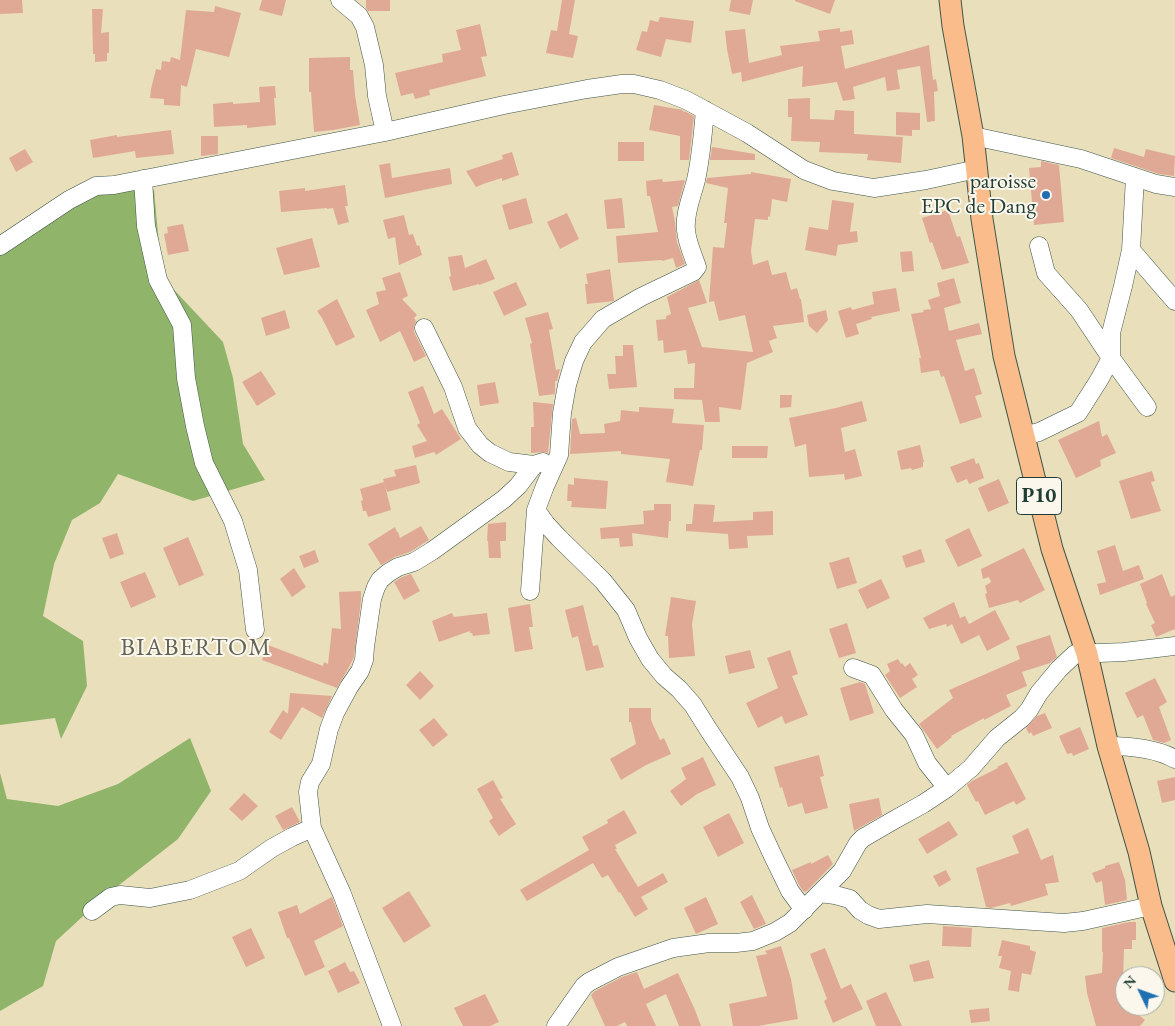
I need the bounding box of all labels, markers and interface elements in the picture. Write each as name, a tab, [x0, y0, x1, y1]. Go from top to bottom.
place label: paroisse EPC de Dang	[921, 169, 1036, 220]
marker: paroisse EPC de Dang	[1040, 189, 1052, 201]
road number: P10	[1016, 478, 1062, 514]
district label: BIABERTOM	[119, 633, 273, 663]
north arrow	[1115, 966, 1165, 1016]
text: N	[1119, 971, 1140, 992]

